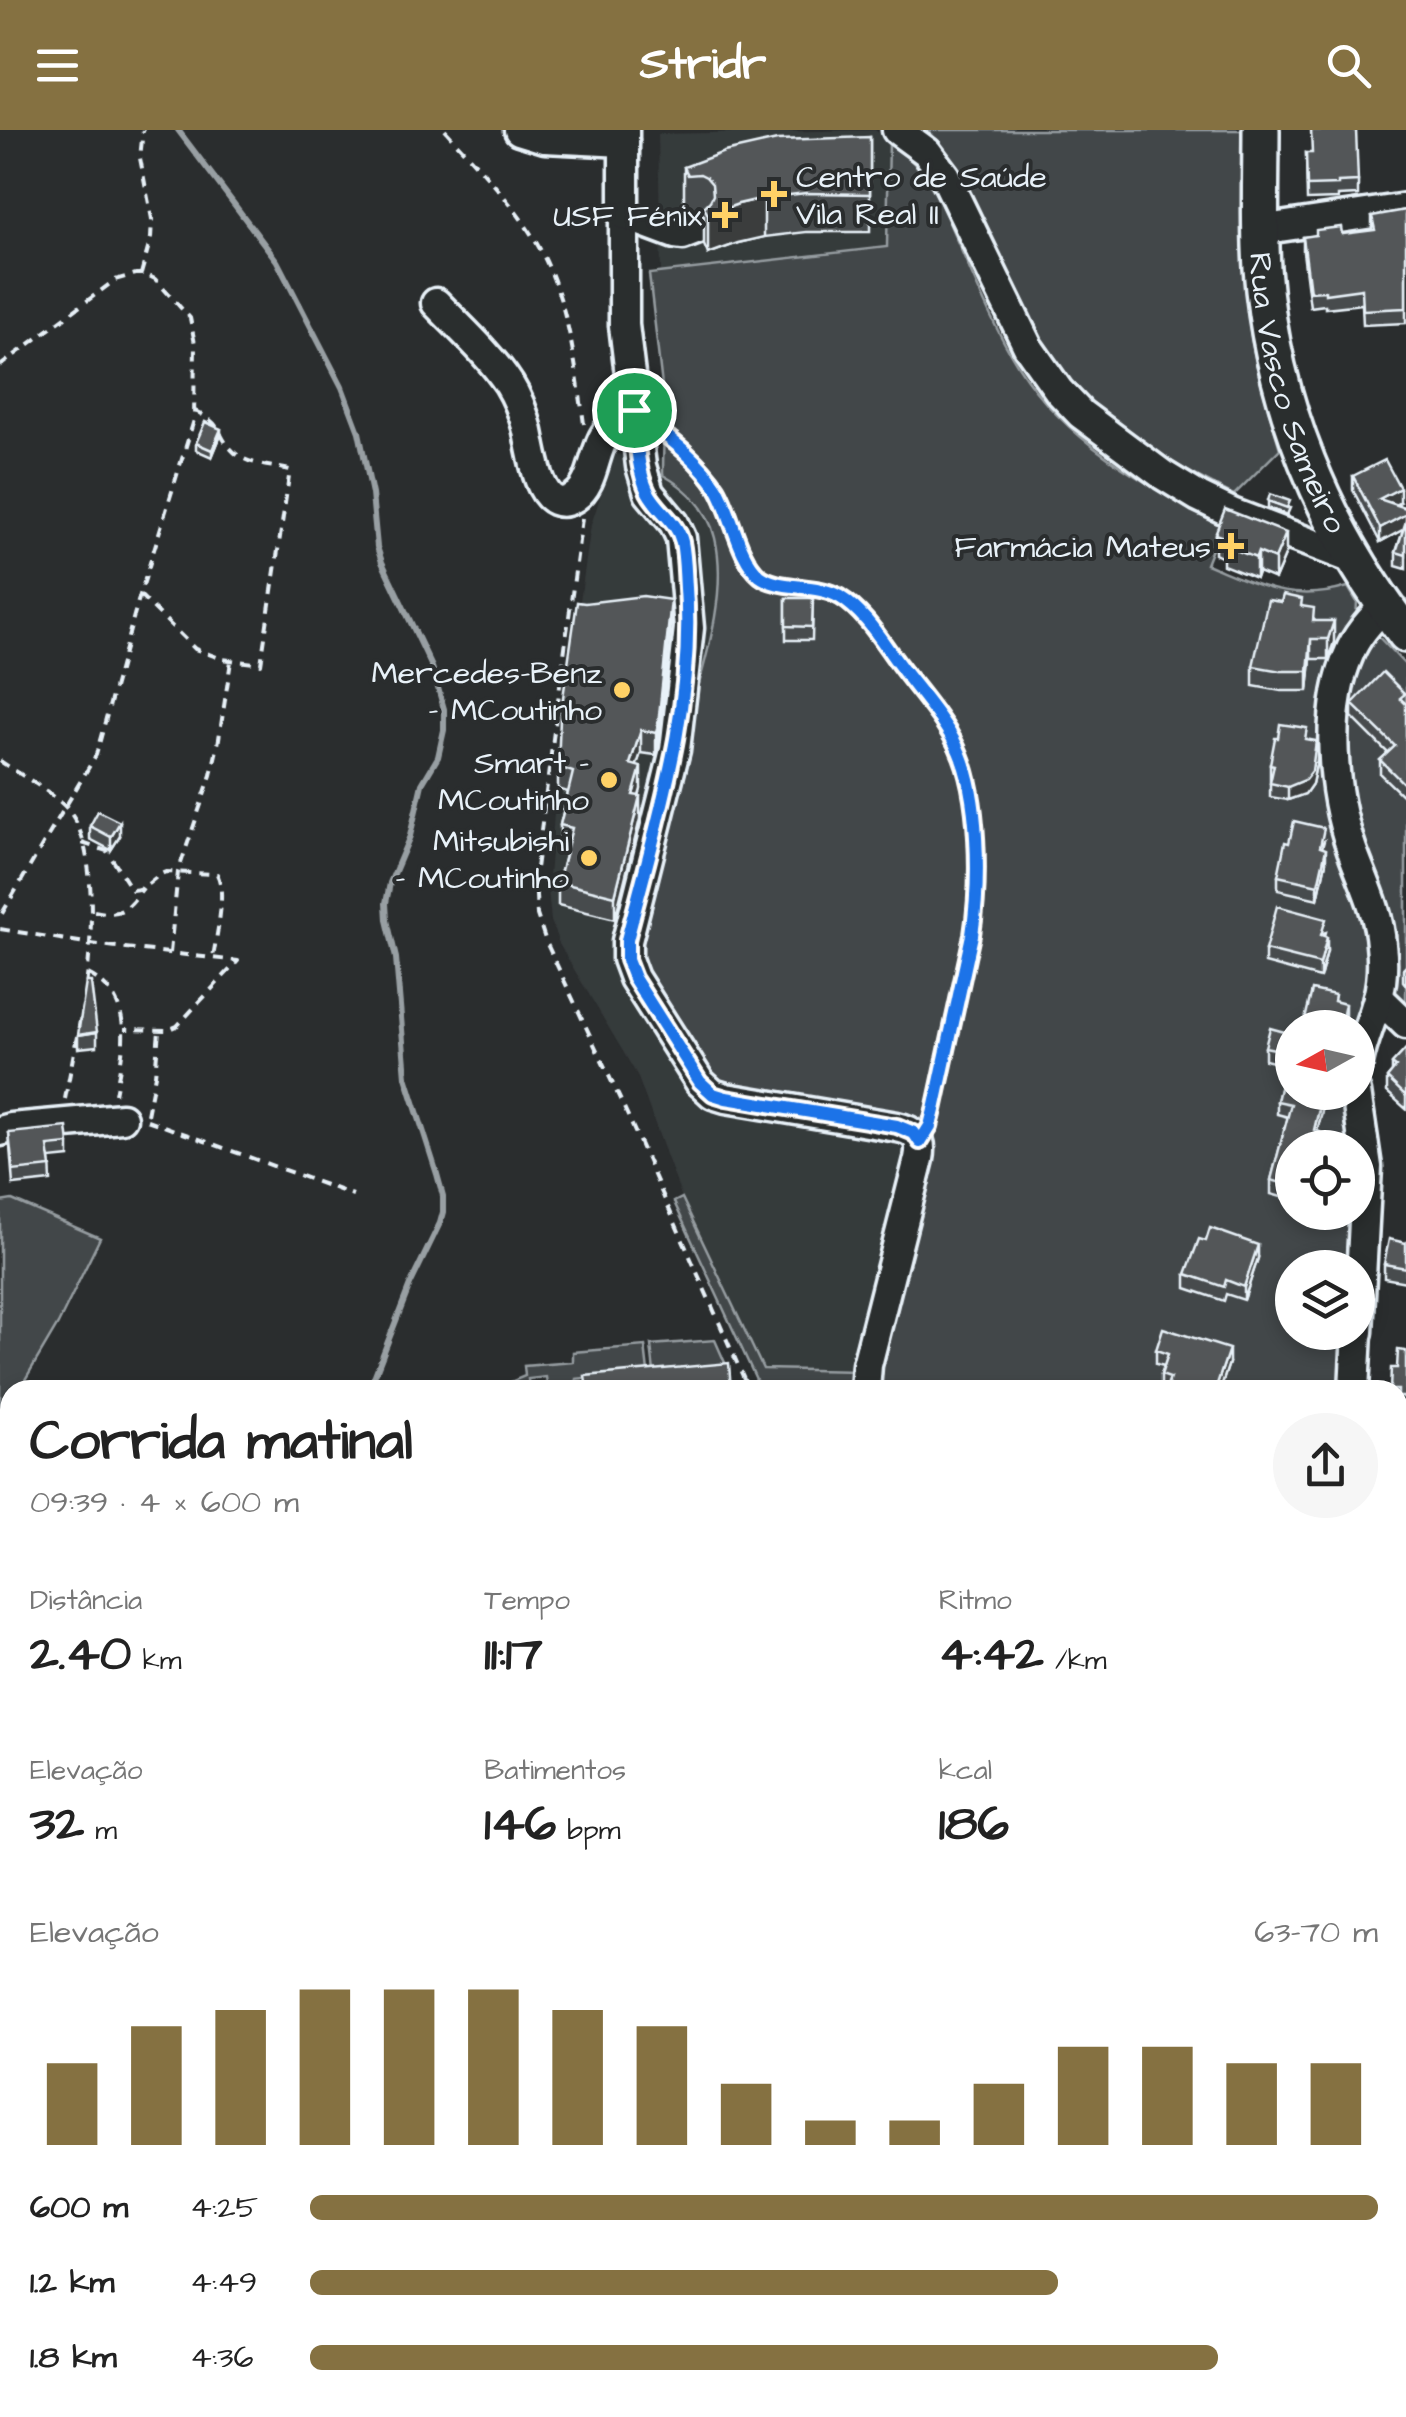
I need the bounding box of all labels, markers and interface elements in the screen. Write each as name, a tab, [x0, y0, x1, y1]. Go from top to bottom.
text: Stridr	[640, 34, 766, 96]
icon: menu	[30, 38, 85, 93]
icon: search	[1321, 38, 1376, 93]
place label: Centro de Saúde Vila Real II	[796, 155, 1047, 237]
marker: Centro de Saúde Vila Real II	[761, 181, 787, 207]
place label: USF Fénix	[553, 194, 702, 239]
marker: USF Fénix	[712, 202, 738, 228]
street label: Rua Vasco Sameiro	[1237, 251, 1358, 542]
pin	[592, 368, 677, 453]
icon: arrive	[607, 383, 662, 438]
place label: Farmácia Mateus	[954, 525, 1211, 570]
marker: Farmácia Mateus	[1220, 535, 1242, 557]
place label: Mercedes-Benz - MCoutinho	[371, 651, 602, 733]
marker: Mercedes-Benz - MCoutinho	[611, 679, 633, 701]
place label: Smart - MCoutinho	[438, 741, 589, 823]
marker: Smart - MCoutinho	[598, 769, 620, 791]
place label: Mitsubishi - MCoutinho	[395, 819, 569, 901]
marker: Mitsubishi - MCoutinho	[578, 847, 600, 869]
north arrow	[1275, 1010, 1375, 1110]
map controls	[1275, 1010, 1375, 1350]
button: locate	[1275, 1130, 1375, 1230]
button: layers	[1275, 1250, 1375, 1350]
text: Corrida matinal	[30, 1404, 413, 1480]
button: share	[1273, 1413, 1378, 1518]
text: 09:39 · 4 × 600 m	[30, 1480, 299, 1525]
text: Distância	[30, 1581, 142, 1620]
text: Tempo	[484, 1581, 570, 1620]
text: Ritmo	[939, 1581, 1012, 1620]
text: 2.40	[30, 1620, 131, 1689]
text: 11:17	[484, 1620, 543, 1689]
text: 4:42	[939, 1620, 1044, 1689]
text: km	[131, 1641, 181, 1680]
text: /km	[1044, 1641, 1107, 1680]
text: Elevação	[30, 1751, 143, 1790]
text: Batimentos	[484, 1751, 626, 1790]
text: kcal	[939, 1751, 992, 1790]
text: 32	[30, 1790, 84, 1859]
text: 146	[484, 1790, 556, 1859]
text: 186	[939, 1790, 1009, 1859]
text: m	[84, 1811, 117, 1850]
text: bpm	[556, 1811, 620, 1850]
text: Elevação	[30, 1910, 159, 1955]
text: 63–70 m	[1254, 1910, 1378, 1955]
text: 600 m	[30, 2185, 128, 2230]
text: 4:25	[190, 2185, 258, 2230]
text: 1.2 km	[30, 2260, 114, 2305]
text: 4:49	[190, 2260, 257, 2305]
text: 1.8 km	[30, 2335, 117, 2380]
text: 4:36	[190, 2335, 253, 2380]

